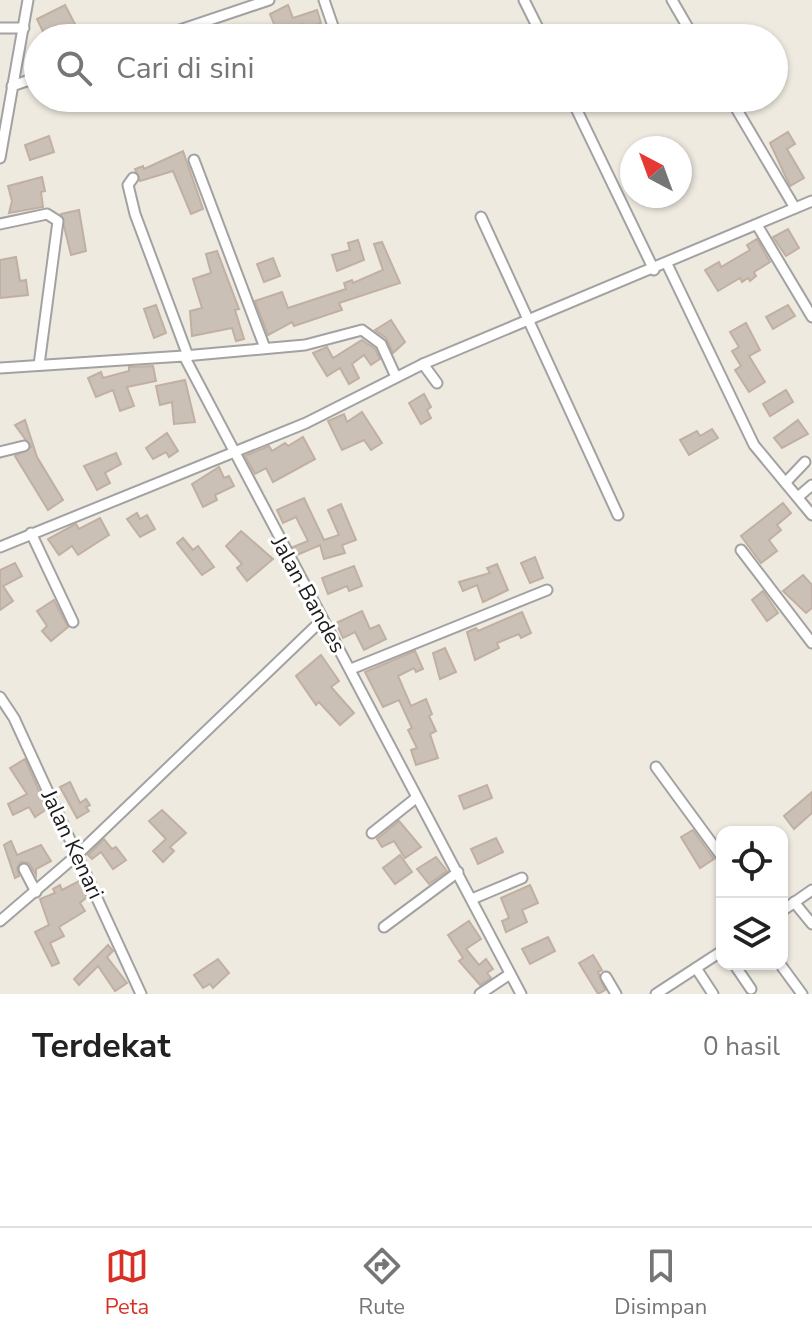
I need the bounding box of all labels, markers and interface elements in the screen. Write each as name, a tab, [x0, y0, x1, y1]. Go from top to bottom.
search box	[24, 24, 788, 112]
icon: search	[52, 46, 96, 90]
text: Cari di sini	[116, 48, 255, 89]
north arrow	[620, 136, 692, 208]
street label: Jalan Bandes	[263, 530, 353, 658]
street label: Jalan Kenari	[33, 784, 111, 904]
map controls	[716, 826, 788, 970]
button: locate	[716, 826, 788, 898]
button: layers	[716, 898, 788, 970]
text: Terdekat	[32, 1023, 170, 1069]
text: 0 hasil	[703, 1029, 780, 1064]
tab: Peta	[105, 1244, 149, 1322]
tab: Rute	[359, 1244, 405, 1322]
tab: Disimpan	[614, 1244, 707, 1322]

